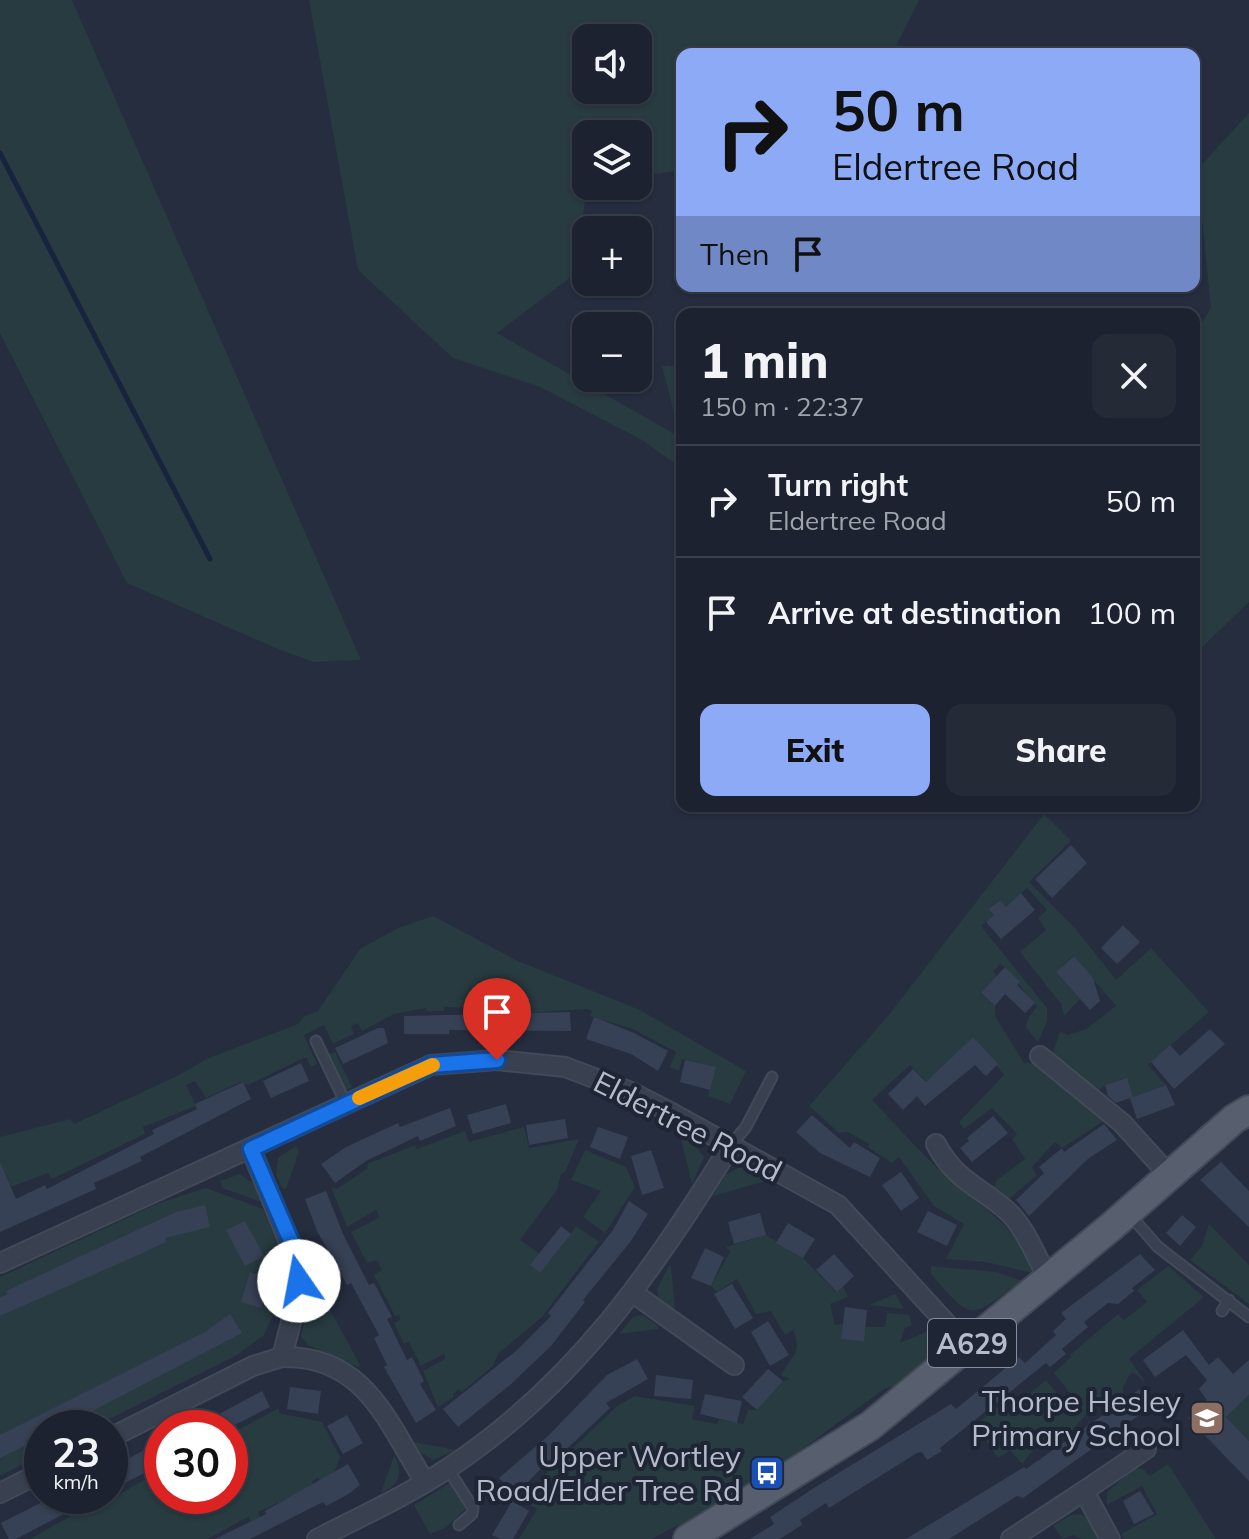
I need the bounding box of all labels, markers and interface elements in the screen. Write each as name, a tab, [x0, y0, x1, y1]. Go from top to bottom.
map controls	[572, 24, 652, 392]
button: sound	[572, 24, 652, 104]
text: 50 m	[832, 75, 965, 145]
icon: right	[700, 80, 804, 184]
button: layers	[572, 120, 652, 200]
text: Eldertree Road	[832, 144, 1079, 189]
button: +	[572, 216, 652, 296]
icon: arrive	[786, 232, 830, 276]
text: Then	[700, 235, 770, 273]
button: −	[572, 312, 652, 392]
text: 1 min	[700, 330, 829, 390]
button: close	[1092, 334, 1176, 418]
text: 150 m · 22:37	[700, 390, 864, 423]
text: Turn right	[768, 466, 908, 504]
icon: right	[700, 479, 744, 523]
text: 50 m	[1106, 482, 1176, 520]
text: Eldertree Road	[768, 504, 947, 537]
icon: arrive	[700, 591, 744, 635]
text: Arrive at destination	[768, 594, 1062, 632]
text: 100 m	[1088, 594, 1176, 632]
button: Exit	[700, 704, 930, 796]
button: Share	[946, 704, 1176, 796]
pin	[463, 978, 531, 1060]
icon: arrive	[475, 990, 519, 1034]
street label: Eldertree Road	[588, 1062, 788, 1190]
position arrow	[257, 1239, 341, 1323]
road number: A629	[928, 1319, 1016, 1367]
place label: Thorpe Hesley Primary School	[971, 1382, 1181, 1454]
school or university icon: Thorpe Hesley Primary School	[1188, 1399, 1226, 1437]
speed limit sign: 30	[144, 1410, 248, 1514]
text: 23	[52, 1427, 100, 1477]
place label: Upper Wortley Road/Elder Tree Rd	[476, 1437, 741, 1509]
bus stop icon: Upper Wortley Road/Elder Tree Rd	[748, 1454, 786, 1492]
text: km/h	[53, 1469, 99, 1494]

